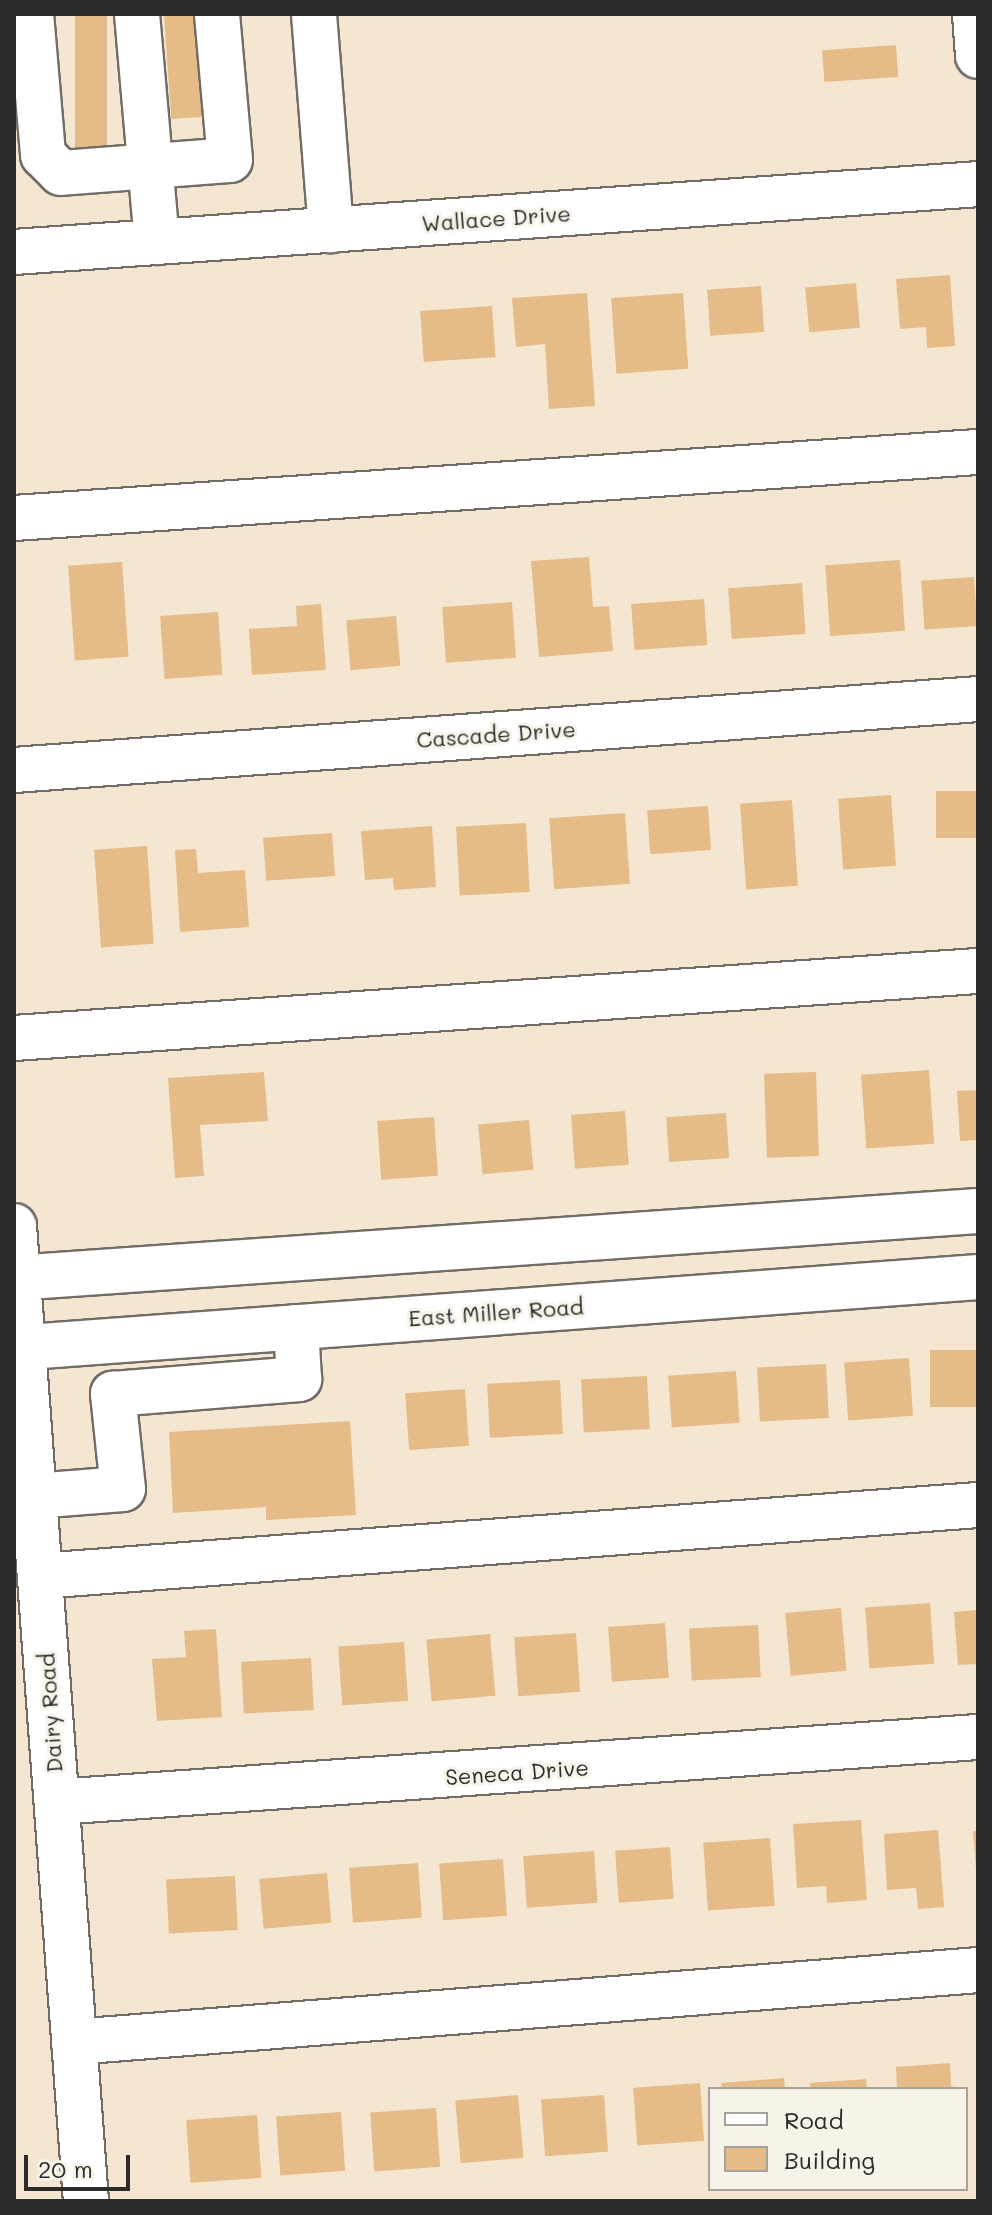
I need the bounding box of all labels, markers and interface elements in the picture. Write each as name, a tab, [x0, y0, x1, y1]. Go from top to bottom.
street label: Wallace Drive	[421, 200, 571, 236]
street label: Cascade Drive	[416, 715, 576, 753]
street label: East Miller Road	[408, 1293, 584, 1331]
street label: Dairy Road	[33, 1652, 67, 1774]
street label: Seneca Drive	[444, 1754, 590, 1790]
legend	[708, 2087, 968, 2191]
text: Road	[784, 2104, 844, 2135]
scale bar	[28, 2139, 134, 2189]
text: Building	[784, 2144, 875, 2175]
text: 20 m	[38, 2153, 93, 2184]

